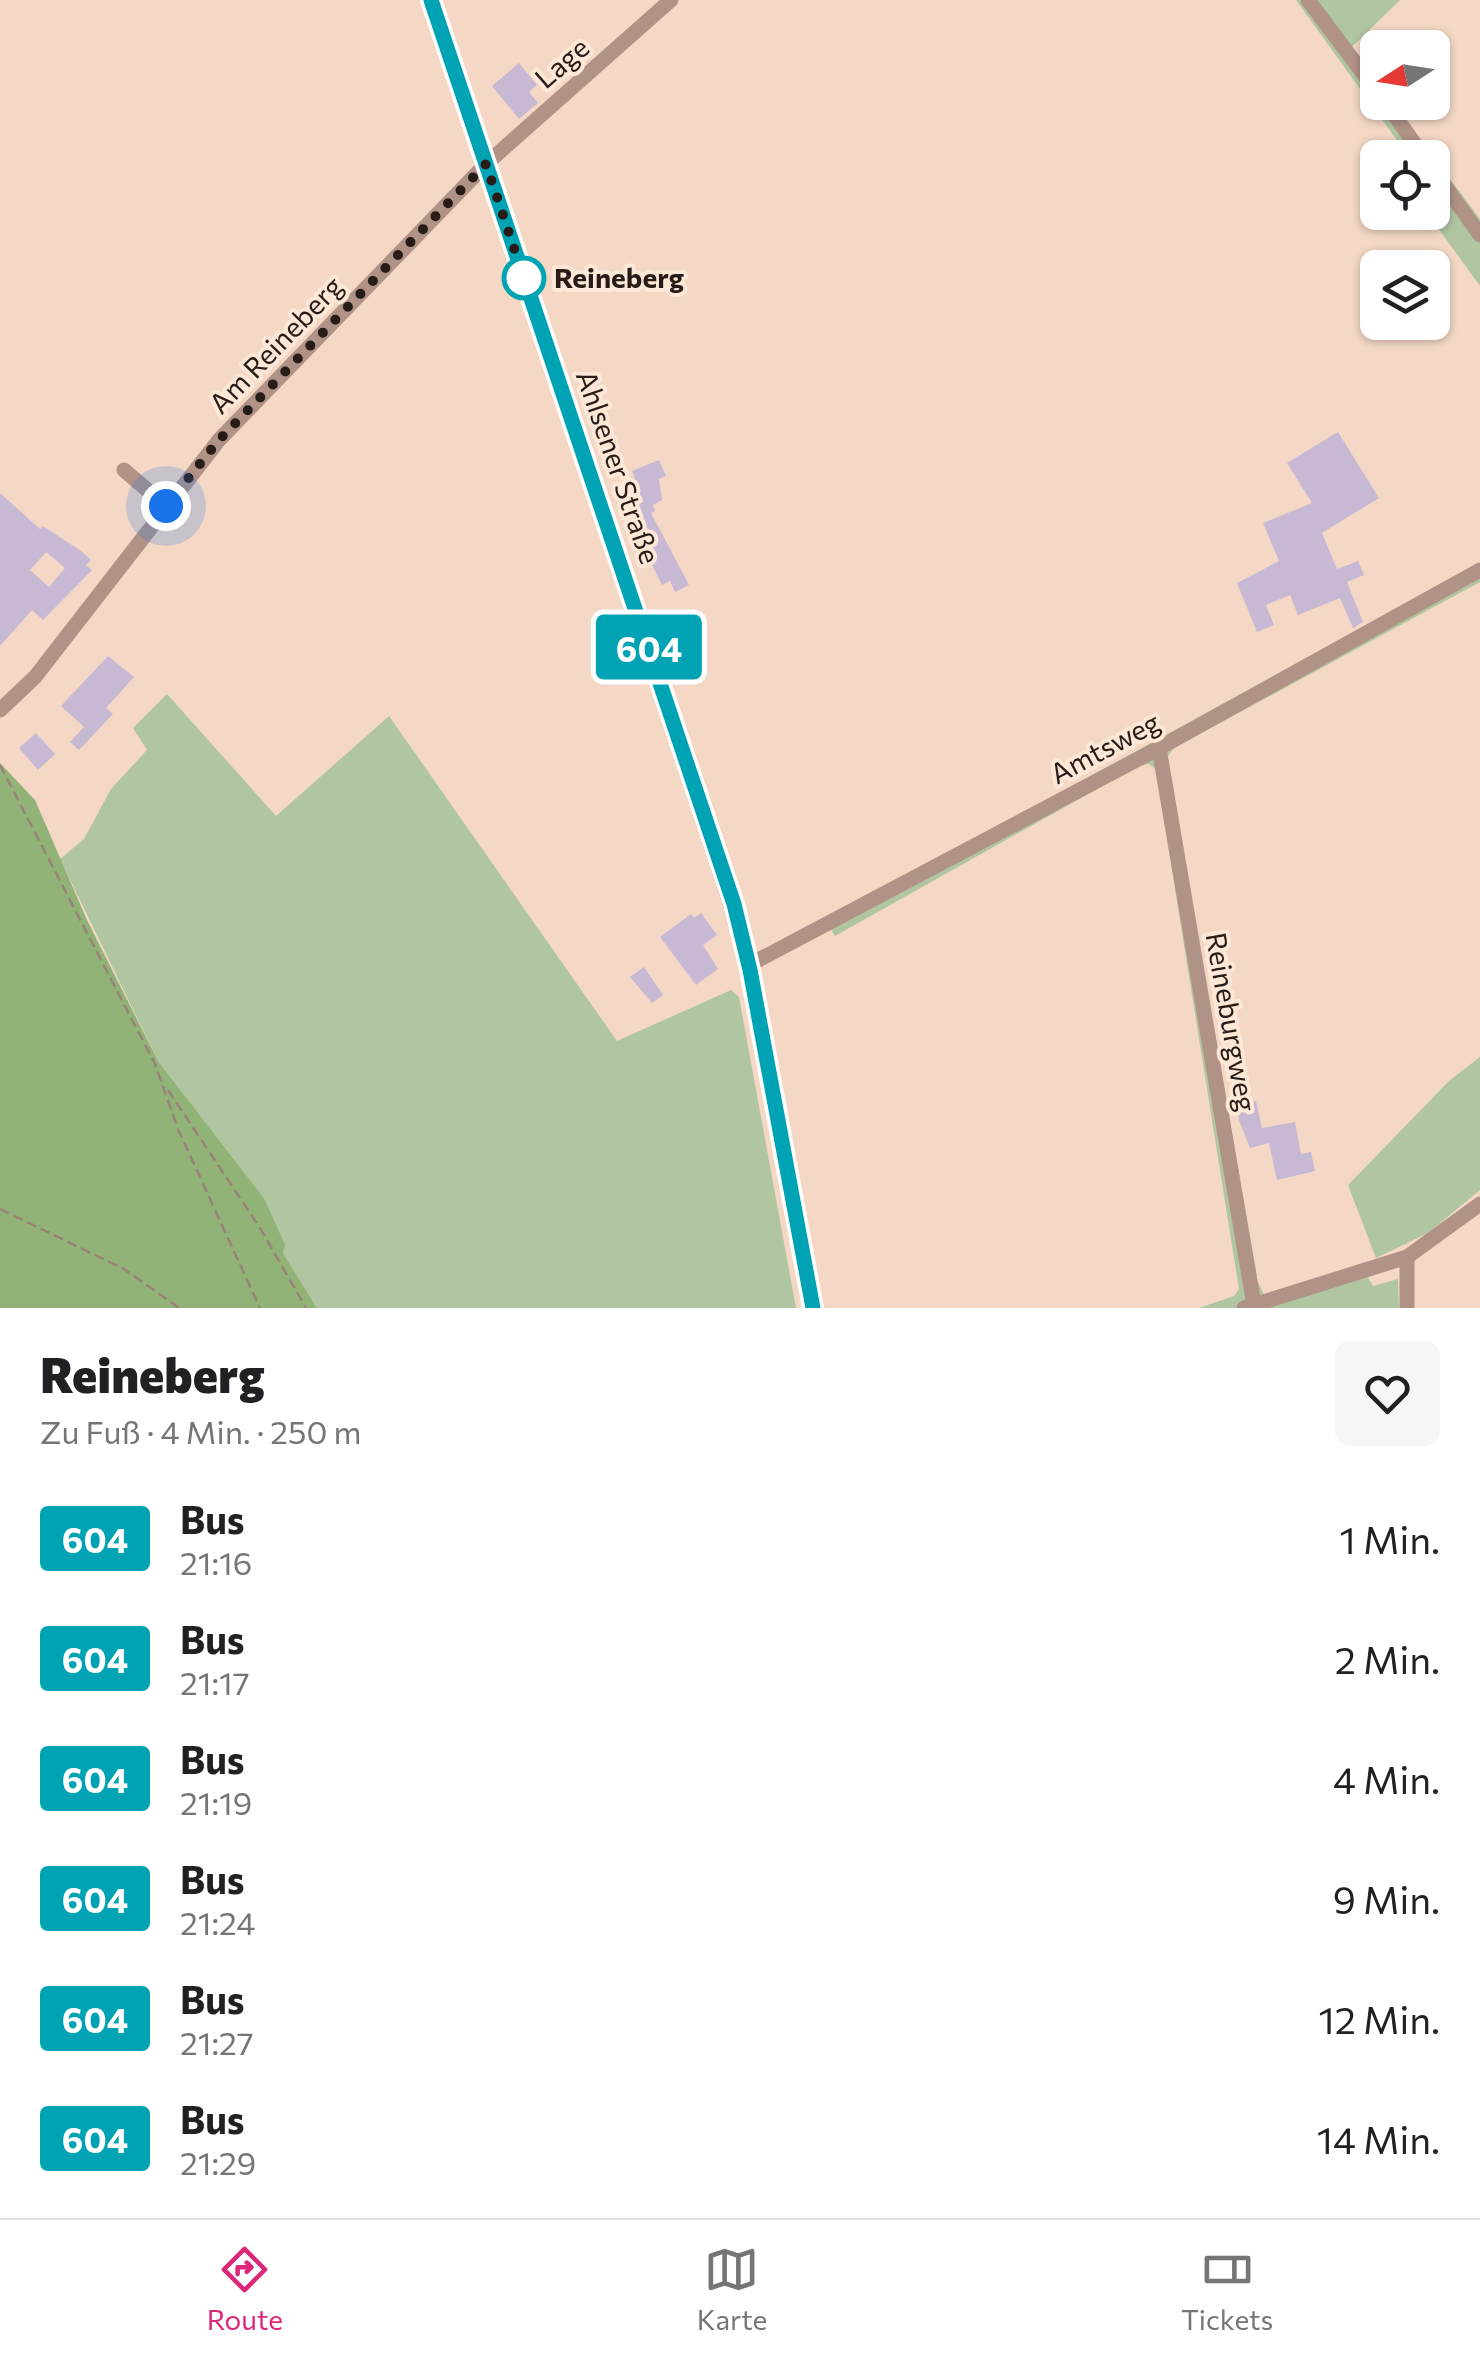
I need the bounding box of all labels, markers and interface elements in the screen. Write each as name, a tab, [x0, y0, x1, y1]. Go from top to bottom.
street label: Lage	[527, 30, 595, 95]
north arrow	[1360, 30, 1450, 120]
map controls	[1360, 30, 1450, 340]
button: locate	[1360, 140, 1450, 230]
button: layers	[1360, 250, 1450, 340]
marker: Reineberg	[503, 257, 545, 299]
place label: Reineberg	[554, 260, 684, 294]
street label: Am Reineberg	[201, 269, 349, 420]
street label: Ahlsener Straße	[570, 366, 668, 568]
your location	[141, 481, 191, 531]
line badge: 604	[592, 614, 706, 680]
text: 604	[616, 626, 682, 669]
street label: Amtsweg	[1044, 704, 1165, 790]
street label: Reineburgweg	[1200, 930, 1264, 1114]
button: heart	[1335, 1341, 1440, 1446]
text: Reineberg	[40, 1344, 265, 1403]
text: Zu Fuß · 4 Min. · 250 m	[40, 1411, 361, 1451]
text: Bus	[180, 1495, 245, 1542]
text: 1 Min.	[1340, 1515, 1440, 1562]
text: 604	[62, 1517, 128, 1560]
text: 21:16	[180, 1542, 252, 1582]
text: Bus	[180, 1615, 245, 1662]
text: 2 Min.	[1335, 1635, 1440, 1682]
text: 604	[62, 1637, 128, 1680]
text: 21:17	[180, 1662, 250, 1702]
text: Bus	[180, 1735, 245, 1782]
text: 4 Min.	[1333, 1755, 1440, 1802]
text: 604	[62, 1757, 128, 1800]
text: 21:19	[180, 1782, 252, 1822]
text: Bus	[180, 1855, 245, 1902]
text: 9 Min.	[1333, 1875, 1440, 1922]
text: 604	[62, 1877, 128, 1920]
text: 21:24	[180, 1902, 255, 1942]
text: Bus	[180, 1975, 245, 2022]
text: 12 Min.	[1319, 1995, 1440, 2042]
text: 604	[62, 1997, 128, 2040]
text: 21:27	[180, 2022, 254, 2062]
text: Bus	[180, 2095, 245, 2142]
text: 14 Min.	[1317, 2115, 1440, 2162]
text: 604	[62, 2117, 128, 2160]
text: 21:29	[180, 2142, 256, 2182]
tab: Route	[207, 2242, 283, 2336]
tab: Karte	[697, 2242, 767, 2336]
tab: Tickets	[1181, 2242, 1273, 2336]

